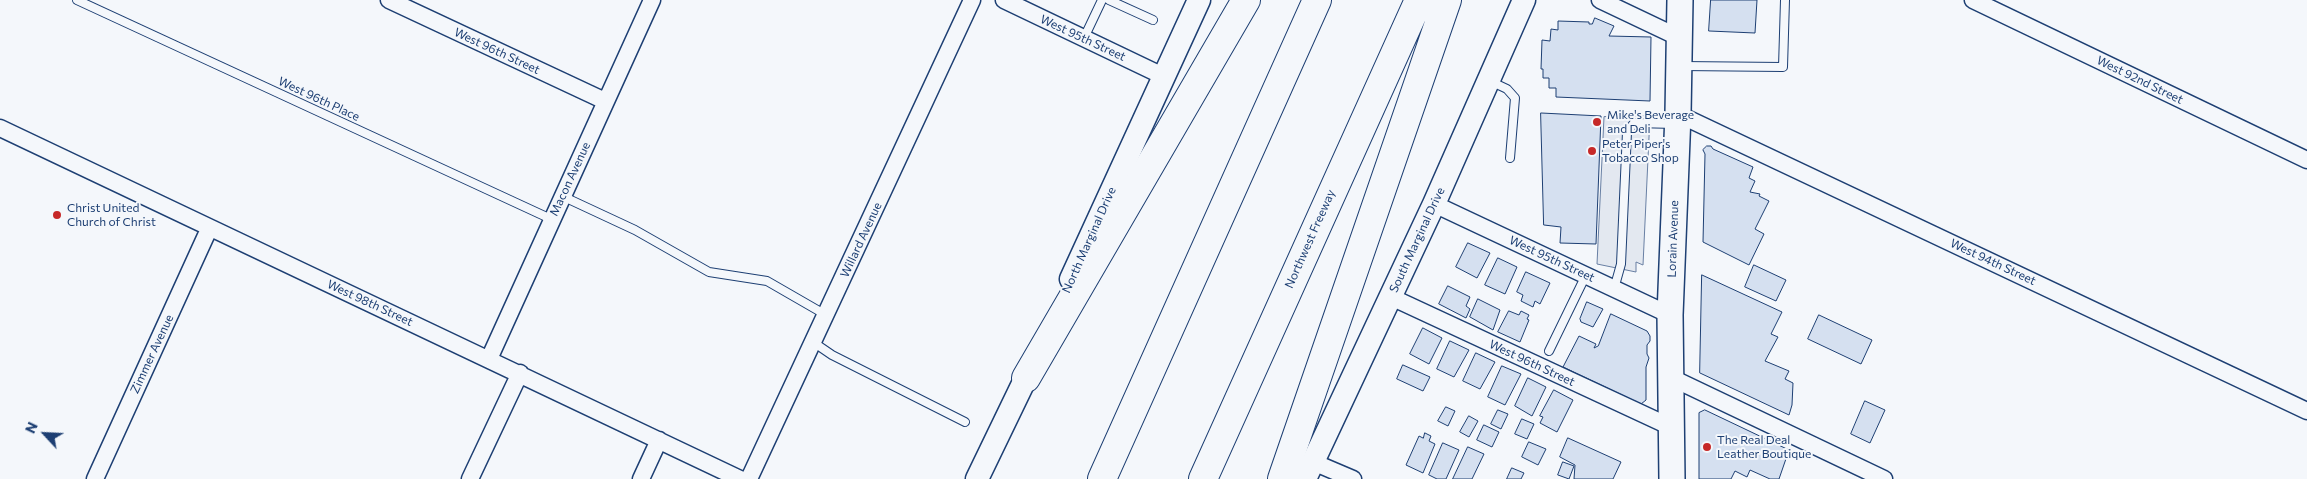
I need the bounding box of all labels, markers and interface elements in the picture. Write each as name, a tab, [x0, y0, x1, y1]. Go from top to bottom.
street label: West 95th Street	[1038, 12, 1128, 64]
street label: West 96th Street	[452, 25, 542, 77]
street label: West 92nd Street	[2094, 53, 2186, 107]
street label: West 96th Place	[276, 74, 362, 124]
place label: Mike's Beverage and Deli	[1607, 108, 1694, 136]
marker: Mike's Beverage and Deli	[1591, 116, 1603, 128]
place label: Peter Piper's Tobacco Shop	[1602, 137, 1679, 165]
street label: Macon Avenue	[547, 140, 593, 218]
marker: Peter Piper's Tobacco Shop	[1586, 145, 1598, 157]
street label: North Marginal Drive	[1059, 185, 1119, 295]
street label: South Marginal Drive	[1386, 185, 1448, 295]
street label: Northwest Freeway	[1282, 187, 1338, 291]
street label: Willard Avenue	[837, 200, 885, 280]
street label: Lorain Avenue	[1664, 200, 1682, 278]
place label: Christ United Church of Christ	[67, 201, 156, 229]
marker: Christ United Church of Christ	[51, 209, 63, 221]
street label: West 95th Street	[1507, 233, 1597, 285]
street label: West 94th Street	[1948, 236, 2038, 288]
street label: West 98th Street	[325, 277, 415, 329]
street label: Zimmer Avenue	[127, 312, 177, 396]
street label: West 96th Street	[1487, 337, 1577, 389]
north arrow	[20, 409, 70, 459]
text: N	[21, 419, 41, 436]
place label: The Real Deal Leather Boutique	[1717, 433, 1811, 461]
marker: The Real Deal Leather Boutique	[1701, 441, 1713, 453]

